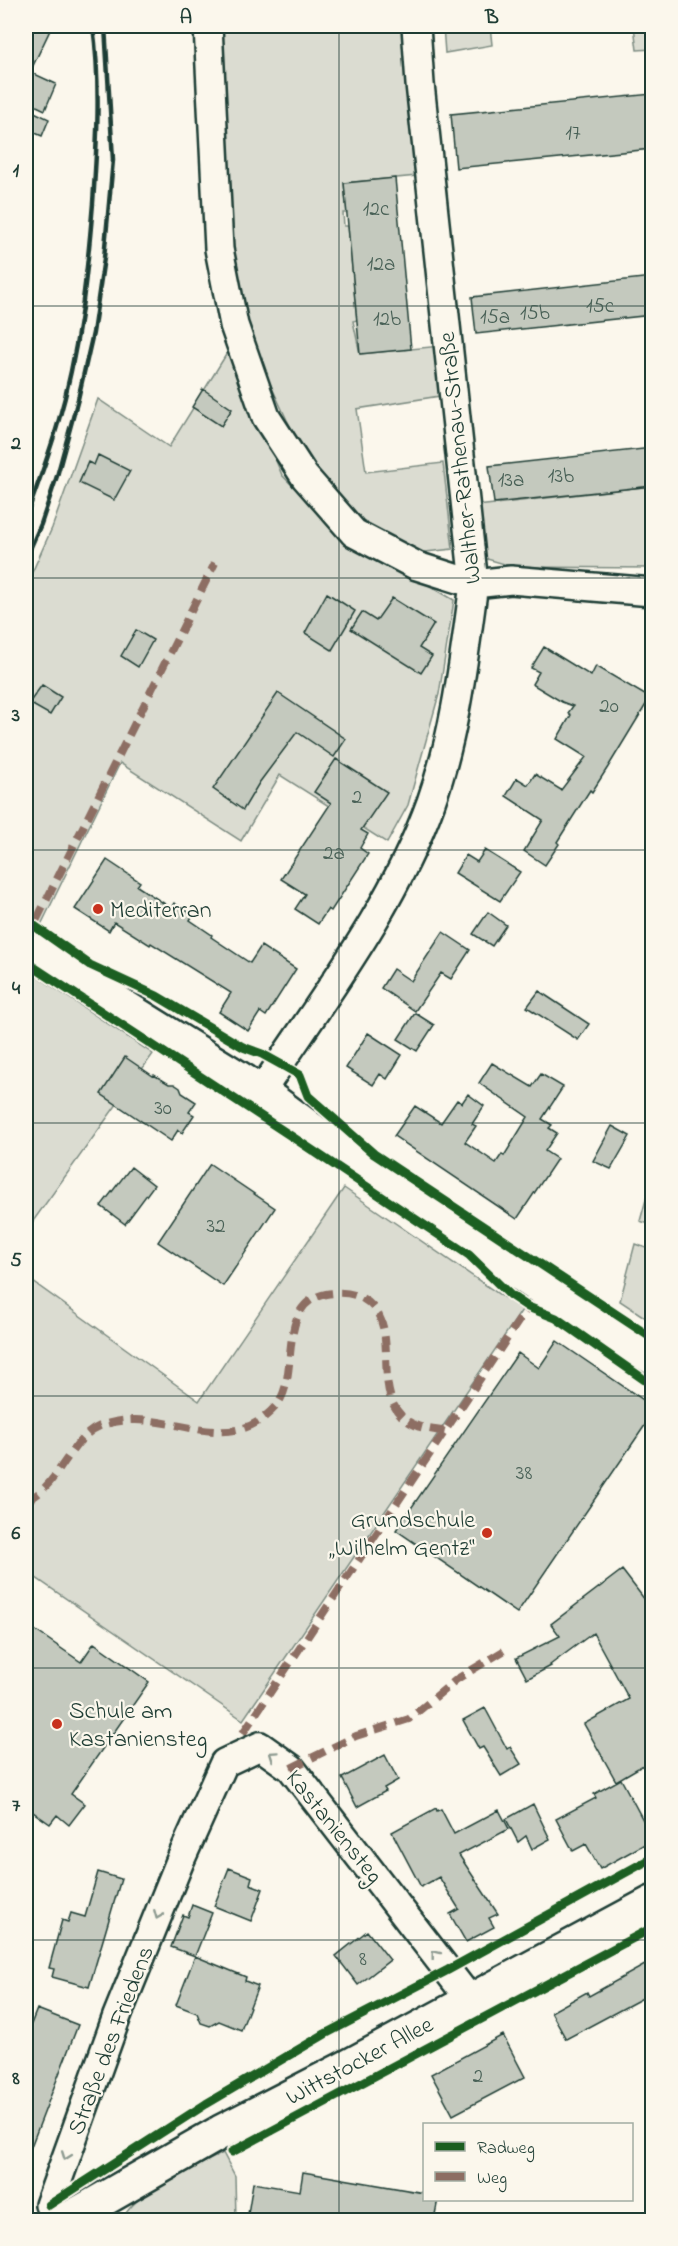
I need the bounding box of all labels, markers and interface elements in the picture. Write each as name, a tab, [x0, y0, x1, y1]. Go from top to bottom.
text: A	[180, 4, 192, 33]
text: B	[484, 4, 499, 33]
house number: 17	[565, 119, 581, 149]
text: 1	[13, 157, 20, 186]
house number: 12c	[363, 195, 390, 225]
house number: 12a	[367, 250, 395, 280]
house number: 15c	[586, 292, 615, 322]
house number: 15b	[520, 299, 550, 329]
house number: 15a	[480, 303, 510, 333]
house number: 12b	[373, 305, 401, 335]
street label: Walther-Rathenau-Straße	[431, 330, 492, 586]
text: 2	[10, 430, 21, 459]
house number: 13b	[548, 462, 574, 492]
house number: 13a	[498, 466, 524, 496]
house number: 20	[599, 692, 619, 722]
text: 3	[11, 702, 20, 731]
house number: 2	[352, 783, 362, 813]
house number: 2a	[323, 839, 345, 869]
place label: Mediterran	[110, 894, 212, 929]
marker: Mediterran	[91, 902, 105, 916]
text: 4	[12, 975, 21, 1004]
house number: 30	[154, 1094, 172, 1124]
house number: 32	[206, 1212, 226, 1242]
text: 5	[10, 1247, 22, 1276]
house number: 38	[516, 1459, 532, 1489]
place label: Grundschule „Wilhelm Gentz“	[329, 1504, 475, 1567]
text: 6	[12, 1520, 21, 1549]
marker: Grundschule „Wilhelm Gentz“	[480, 1526, 494, 1540]
place label: Schule am Kastaniensteg	[69, 1695, 207, 1758]
marker: Schule am Kastaniensteg	[50, 1717, 64, 1731]
one-way arrow	[268, 1751, 279, 1762]
street label: Kastaniensteg	[276, 1763, 390, 1892]
text: 7	[12, 1792, 21, 1821]
one-way arrow	[153, 1909, 165, 1920]
street label: Straße des Friedens	[60, 1941, 165, 2141]
house number: 8	[359, 1945, 367, 1975]
one-way arrow	[432, 1950, 443, 1961]
street label: Wittstocker Allee	[280, 2008, 440, 2116]
house number: 2	[473, 2062, 483, 2092]
text: 8	[11, 2065, 20, 2094]
legend	[423, 2123, 633, 2201]
text: Radweg	[477, 2136, 535, 2163]
one-way arrow	[61, 2151, 74, 2161]
text: Weg	[477, 2166, 507, 2193]

